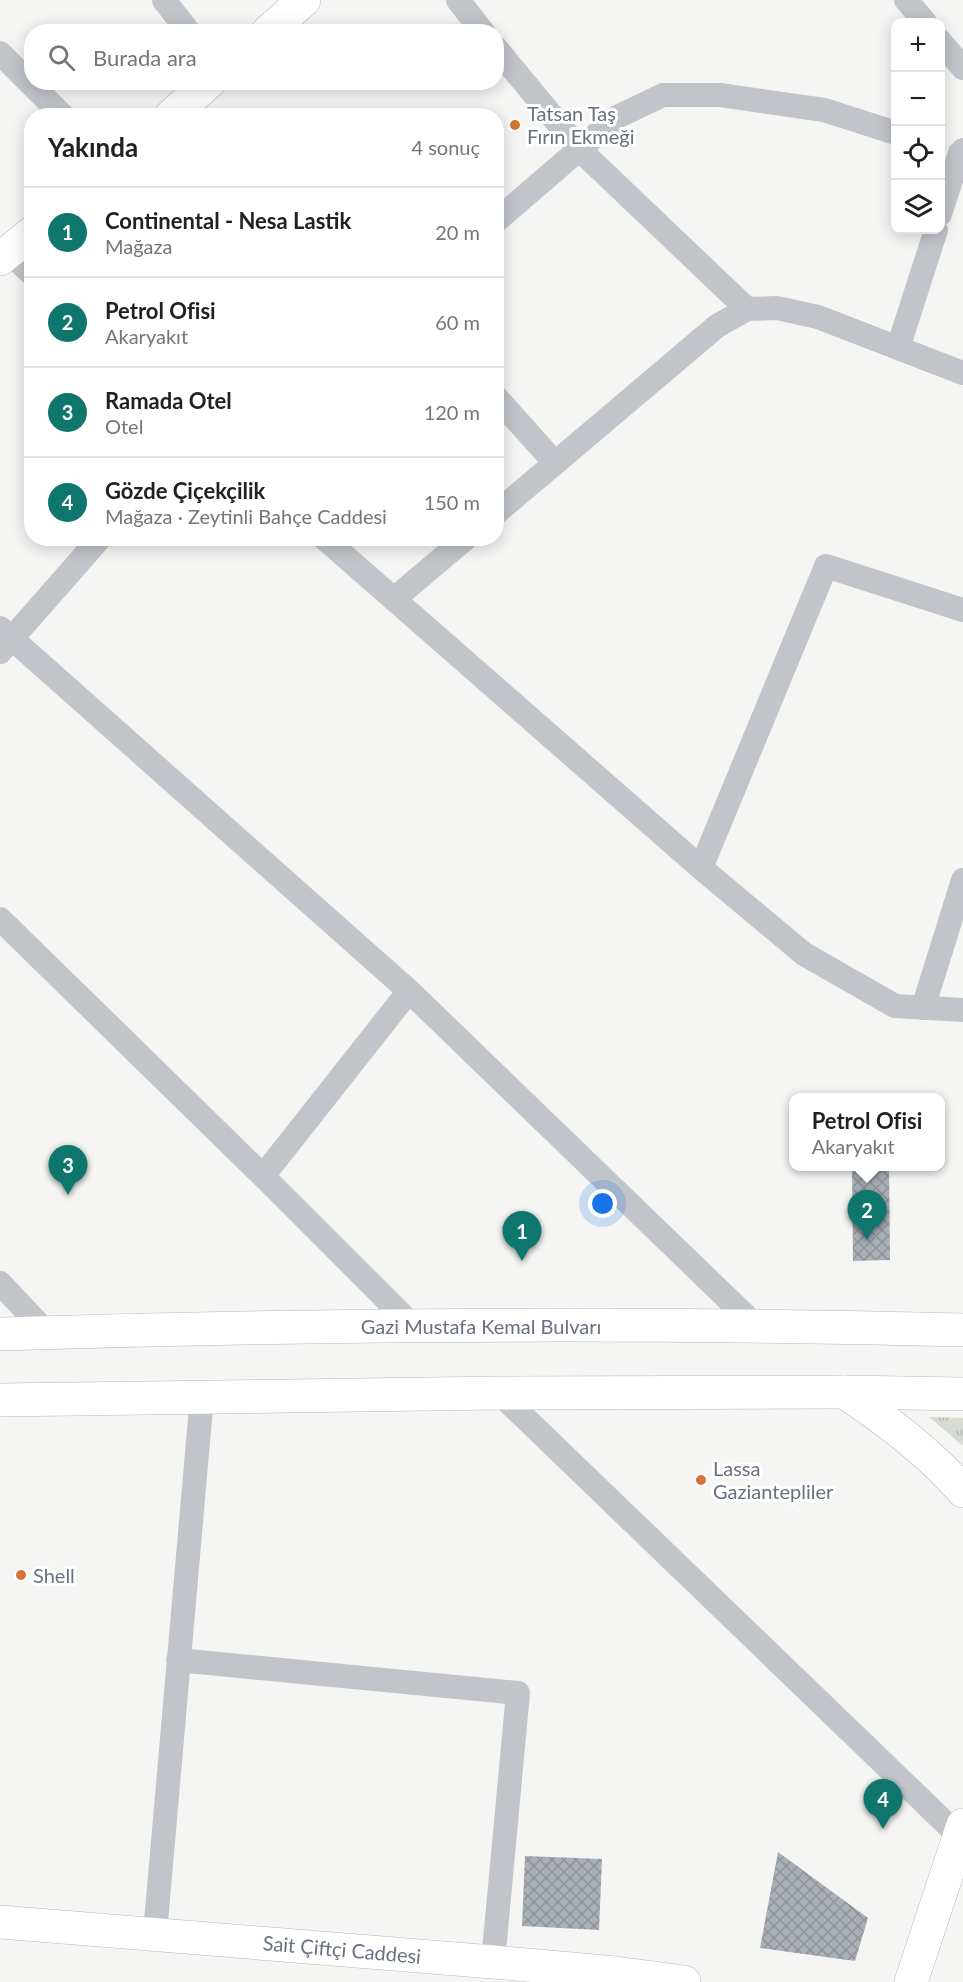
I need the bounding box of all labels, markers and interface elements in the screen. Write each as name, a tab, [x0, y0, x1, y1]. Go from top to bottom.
map controls	[891, 18, 945, 234]
button: +	[891, 18, 945, 72]
search box	[24, 24, 504, 90]
icon: search	[45, 41, 78, 74]
text: Burada ara	[93, 44, 197, 71]
button: −	[891, 72, 945, 126]
place label: Tatsan Taş Fırın Ekmeği	[527, 101, 634, 148]
marker: Tatsan Taş Fırın Ekmeği	[508, 118, 522, 132]
button: locate	[891, 126, 945, 180]
text: Yakında	[48, 131, 138, 163]
text: 4 sonuç	[411, 135, 480, 159]
button: layers	[891, 180, 945, 234]
text: Continental - Nesa Lastik	[105, 207, 351, 234]
text: 1	[62, 220, 73, 244]
text: 20 m	[435, 220, 480, 244]
text: Mağaza	[105, 234, 173, 258]
text: Petrol Ofisi	[105, 297, 216, 324]
text: 2	[62, 310, 73, 334]
text: 60 m	[435, 310, 480, 334]
text: Akaryakıt	[105, 324, 188, 348]
text: Ramada Otel	[105, 387, 232, 414]
text: 3	[62, 400, 73, 424]
text: 120 m	[424, 400, 480, 424]
text: Otel	[105, 414, 143, 438]
text: Gözde Çiçekçilik	[105, 477, 265, 504]
text: 4	[62, 490, 73, 514]
text: 150 m	[424, 490, 480, 514]
text: Mağaza · Zeytinli Bahçe Caddesi	[105, 504, 387, 528]
popup	[789, 1093, 945, 1171]
text: Petrol Ofisi	[812, 1107, 922, 1134]
text: Akaryakıt	[812, 1134, 895, 1158]
pin: 3	[48, 1146, 88, 1195]
your location	[588, 1189, 617, 1218]
pin: 2	[848, 1190, 886, 1240]
pin: 1	[502, 1212, 542, 1261]
street label: Gazi Mustafa Kemal Bulvarı	[361, 1314, 601, 1338]
place label: Lassa Gaziantepliler	[713, 1456, 834, 1503]
marker: Lassa Gaziantepliler	[694, 1473, 708, 1487]
place label: Shell	[33, 1563, 75, 1587]
marker: Shell	[14, 1568, 28, 1582]
pin: 4	[864, 1780, 902, 1829]
street label: Sait Çiftçi Caddesi	[262, 1930, 422, 1968]

